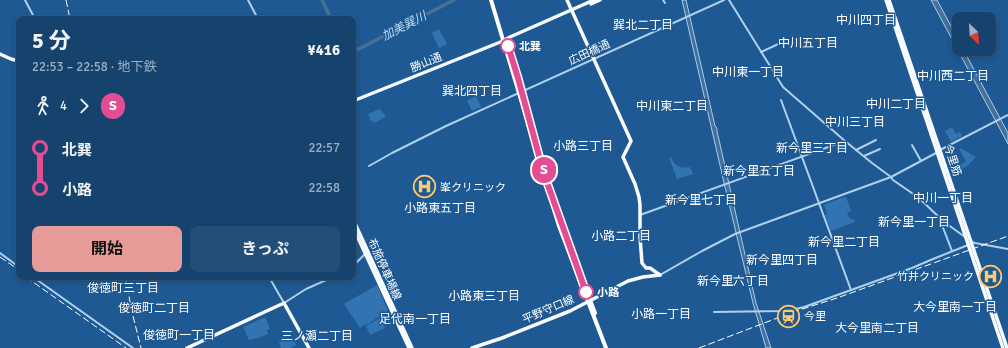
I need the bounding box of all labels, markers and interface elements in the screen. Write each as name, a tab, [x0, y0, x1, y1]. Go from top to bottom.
water label: 加美巽川	[379, 8, 431, 44]
north arrow	[952, 12, 996, 56]
map controls	[952, 12, 996, 56]
district label: 中川四丁目	[836, 13, 896, 28]
district label: 巽北二丁目	[613, 18, 673, 33]
text: 5 分	[32, 27, 71, 54]
district label: 中川五丁目	[778, 36, 838, 51]
street label: 広田橋通	[567, 37, 612, 68]
marker: 北巽	[500, 38, 516, 54]
place label: 北巽	[519, 40, 541, 53]
text: ¥416	[308, 41, 340, 59]
street label: 勝山通	[408, 50, 444, 75]
text: 22:53 – 22:58 · 地下鉄	[32, 59, 156, 75]
district label: 中川東一丁目	[712, 65, 784, 80]
district label: 中川西二丁目	[917, 69, 989, 84]
district label: 巽北四丁目	[442, 84, 502, 99]
icon: walk	[32, 95, 54, 117]
icon: forward	[73, 95, 95, 117]
text: S	[109, 97, 117, 114]
district label: 中川二丁目	[866, 97, 926, 112]
text: 4	[60, 98, 67, 114]
district label: 中川東二丁目	[636, 99, 708, 114]
district label: 中川三丁目	[825, 115, 885, 130]
district label: 小路三丁目	[553, 139, 613, 154]
text: 22:57	[308, 140, 340, 156]
text: 北巽	[62, 141, 92, 159]
district label: 新今里三丁目	[776, 141, 848, 156]
street label: 今里筋	[941, 142, 964, 178]
line badge: S	[531, 157, 557, 183]
text: S	[540, 161, 548, 178]
district label: 新今里五丁目	[723, 164, 795, 179]
hospital icon: 峯クリニック	[411, 174, 437, 200]
text: 22:58	[308, 180, 340, 196]
text: 小路	[62, 181, 92, 199]
place label: 峯クリニック	[440, 181, 506, 194]
district label: 中川一丁目	[913, 191, 973, 206]
district label: 新今里七丁目	[665, 193, 737, 208]
district label: 小路東五丁目	[404, 201, 476, 216]
district label: 新今里一丁目	[878, 215, 950, 230]
button: 開始	[32, 226, 182, 272]
button: きっぷ	[190, 226, 340, 272]
district label: 小路二丁目	[591, 229, 651, 244]
district label: 新今里二丁目	[808, 235, 880, 250]
street label: 布施停車場線	[365, 236, 404, 302]
district label: 新今里四丁目	[746, 253, 818, 268]
hospital icon: 竹井クリニック	[977, 263, 1003, 289]
place label: 竹井クリニック	[897, 270, 974, 283]
district label: 新今里六丁目	[697, 274, 769, 289]
district label: 俊徳町三丁目	[87, 281, 159, 296]
marker: 小路	[578, 284, 594, 300]
place label: 小路	[597, 286, 620, 299]
district label: 小路東三丁目	[448, 289, 520, 304]
street label: 平野守口線	[520, 293, 576, 326]
district label: 大今里南一丁目	[913, 300, 997, 315]
district label: 俊徳町二丁目	[118, 301, 190, 316]
station icon: 今里	[775, 303, 801, 329]
district label: 小路一丁目	[631, 307, 691, 322]
place label: 今里	[804, 310, 826, 323]
district label: 足代南一丁目	[379, 312, 451, 327]
district label: 大今里南二丁目	[835, 321, 919, 336]
district label: 俊徳町一丁目	[143, 328, 215, 343]
district label: 三ノ瀬二丁目	[281, 329, 353, 344]

